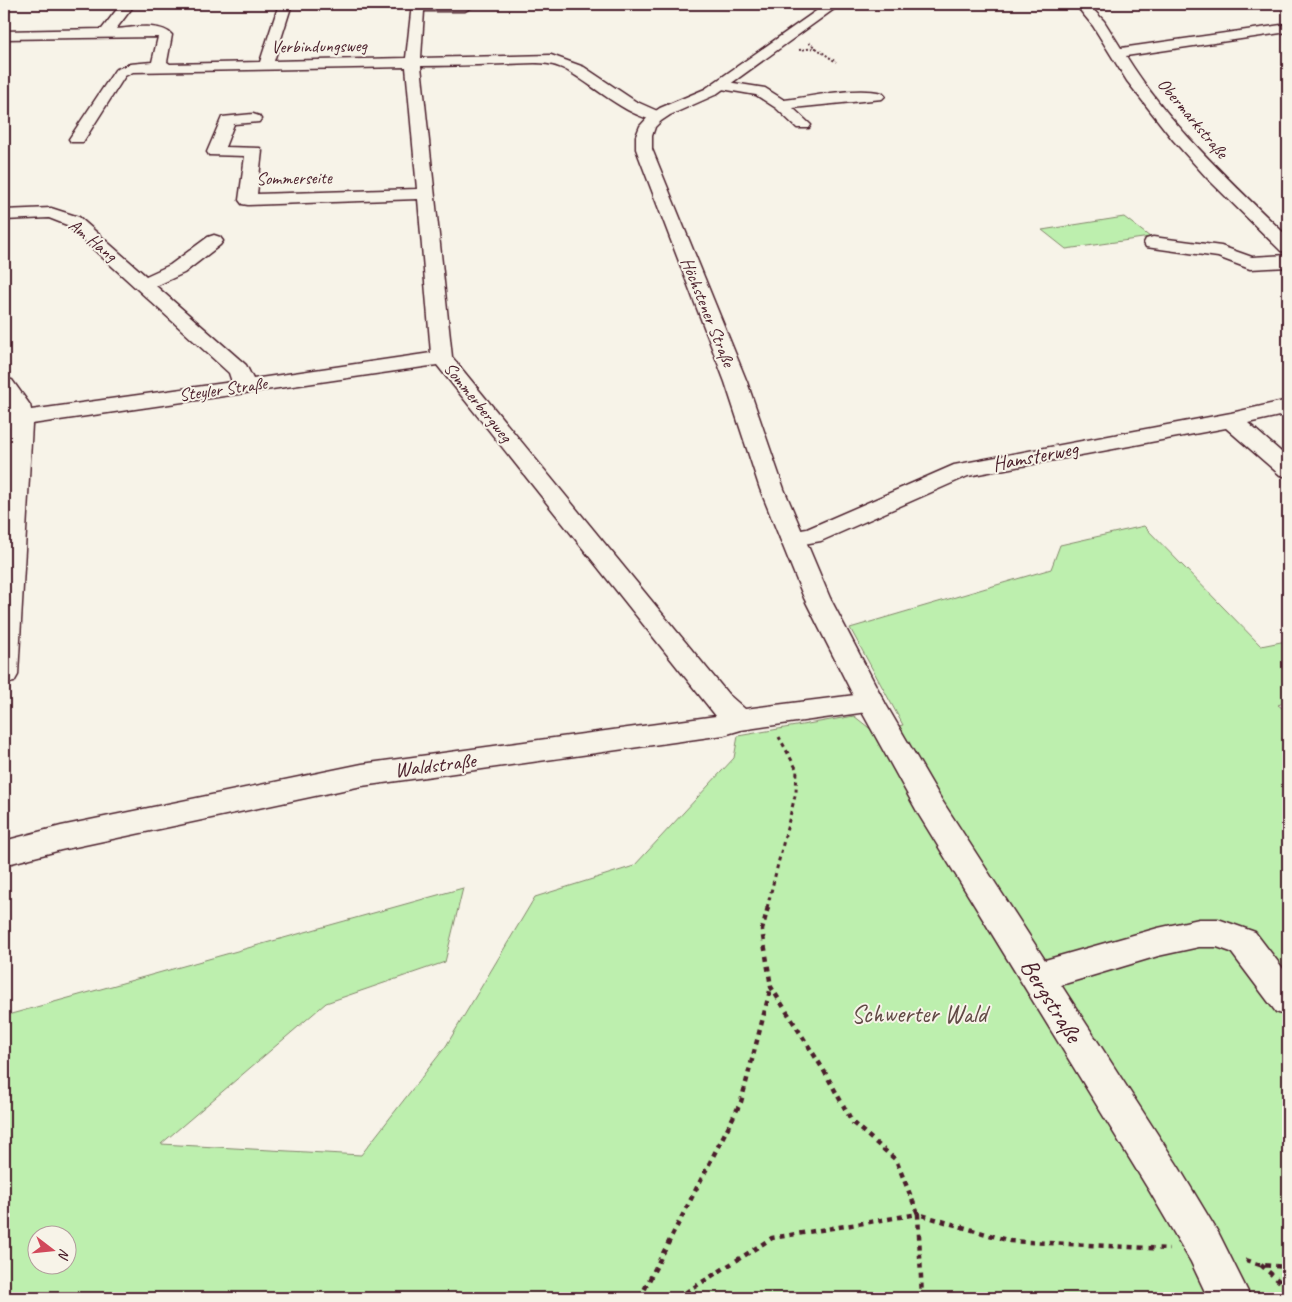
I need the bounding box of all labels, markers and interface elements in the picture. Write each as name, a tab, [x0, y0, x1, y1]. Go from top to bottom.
street label: Verbindungsweg	[271, 34, 369, 58]
street label: Obermarkstraße	[1153, 73, 1234, 164]
street label: Sommerseite	[256, 166, 333, 190]
street label: Am Hang	[64, 214, 123, 267]
street label: Höchstener Straße	[676, 254, 740, 371]
street label: Sommerbergweg	[439, 358, 518, 448]
street label: Steyler Straße	[178, 372, 269, 406]
street label: Hamsterweg	[990, 435, 1081, 477]
street label: Waldstraße	[393, 747, 479, 783]
street label: Bergstraße	[1013, 953, 1090, 1050]
park label: Schwerter Wald	[851, 998, 991, 1030]
north arrow	[28, 1224, 78, 1274]
text: N	[54, 1247, 73, 1262]

